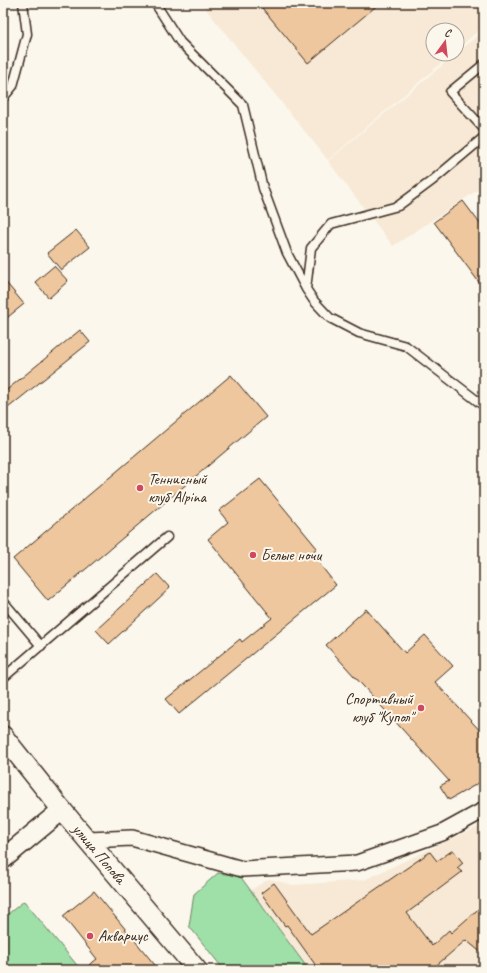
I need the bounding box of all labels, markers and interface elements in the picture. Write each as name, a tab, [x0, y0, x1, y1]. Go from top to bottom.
north arrow	[425, 22, 465, 62]
text: С	[443, 25, 454, 40]
place label: Теннисный клуб Alpina	[148, 469, 208, 507]
marker: Теннисный клуб Alpina	[135, 483, 145, 493]
place label: Белые ночи	[261, 545, 322, 565]
marker: Белые ночи	[248, 550, 258, 560]
place label: Спортивный клуб "Купол"	[345, 689, 416, 727]
marker: Спортивный клуб "Купол"	[416, 703, 426, 713]
street label: улица Попова	[67, 819, 131, 889]
place label: Аквариус	[98, 926, 149, 946]
marker: Аквариус	[85, 931, 95, 941]

